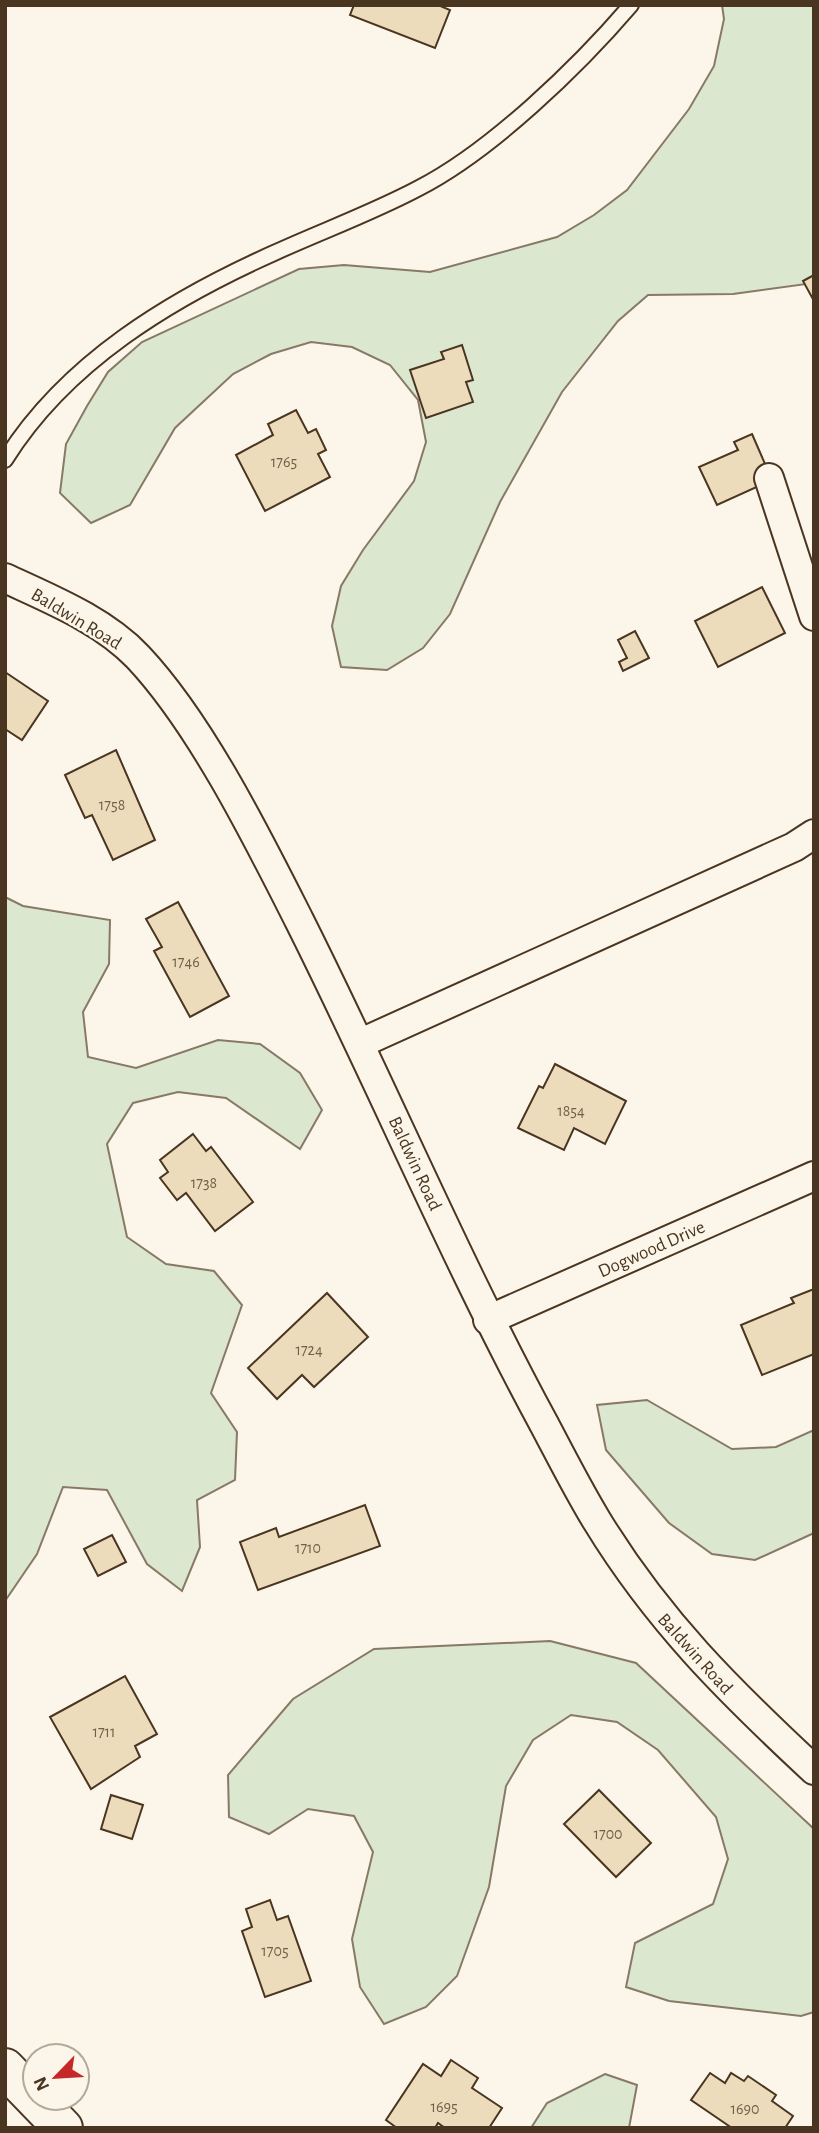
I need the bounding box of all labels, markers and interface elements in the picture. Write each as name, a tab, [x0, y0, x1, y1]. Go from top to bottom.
house number: 1765	[271, 454, 297, 470]
street label: Baldwin Road	[28, 585, 125, 654]
house number: 1758	[99, 797, 125, 813]
house number: 1746	[172, 954, 200, 970]
house number: 1854	[557, 1103, 585, 1119]
street label: Baldwin Road	[385, 1114, 445, 1214]
house number: 1738	[191, 1175, 217, 1191]
street label: Dogwood Drive	[595, 1217, 708, 1281]
house number: 1724	[295, 1342, 323, 1358]
house number: 1710	[295, 1540, 321, 1556]
street label: Baldwin Road	[654, 1610, 736, 1698]
house number: 1711	[92, 1724, 116, 1740]
house number: 1700	[593, 1826, 623, 1842]
house number: 1705	[261, 1943, 289, 1959]
north arrow	[21, 2042, 91, 2112]
text: N	[31, 2074, 53, 2094]
house number: 1695	[430, 2099, 458, 2115]
house number: 1690	[731, 2101, 760, 2117]

